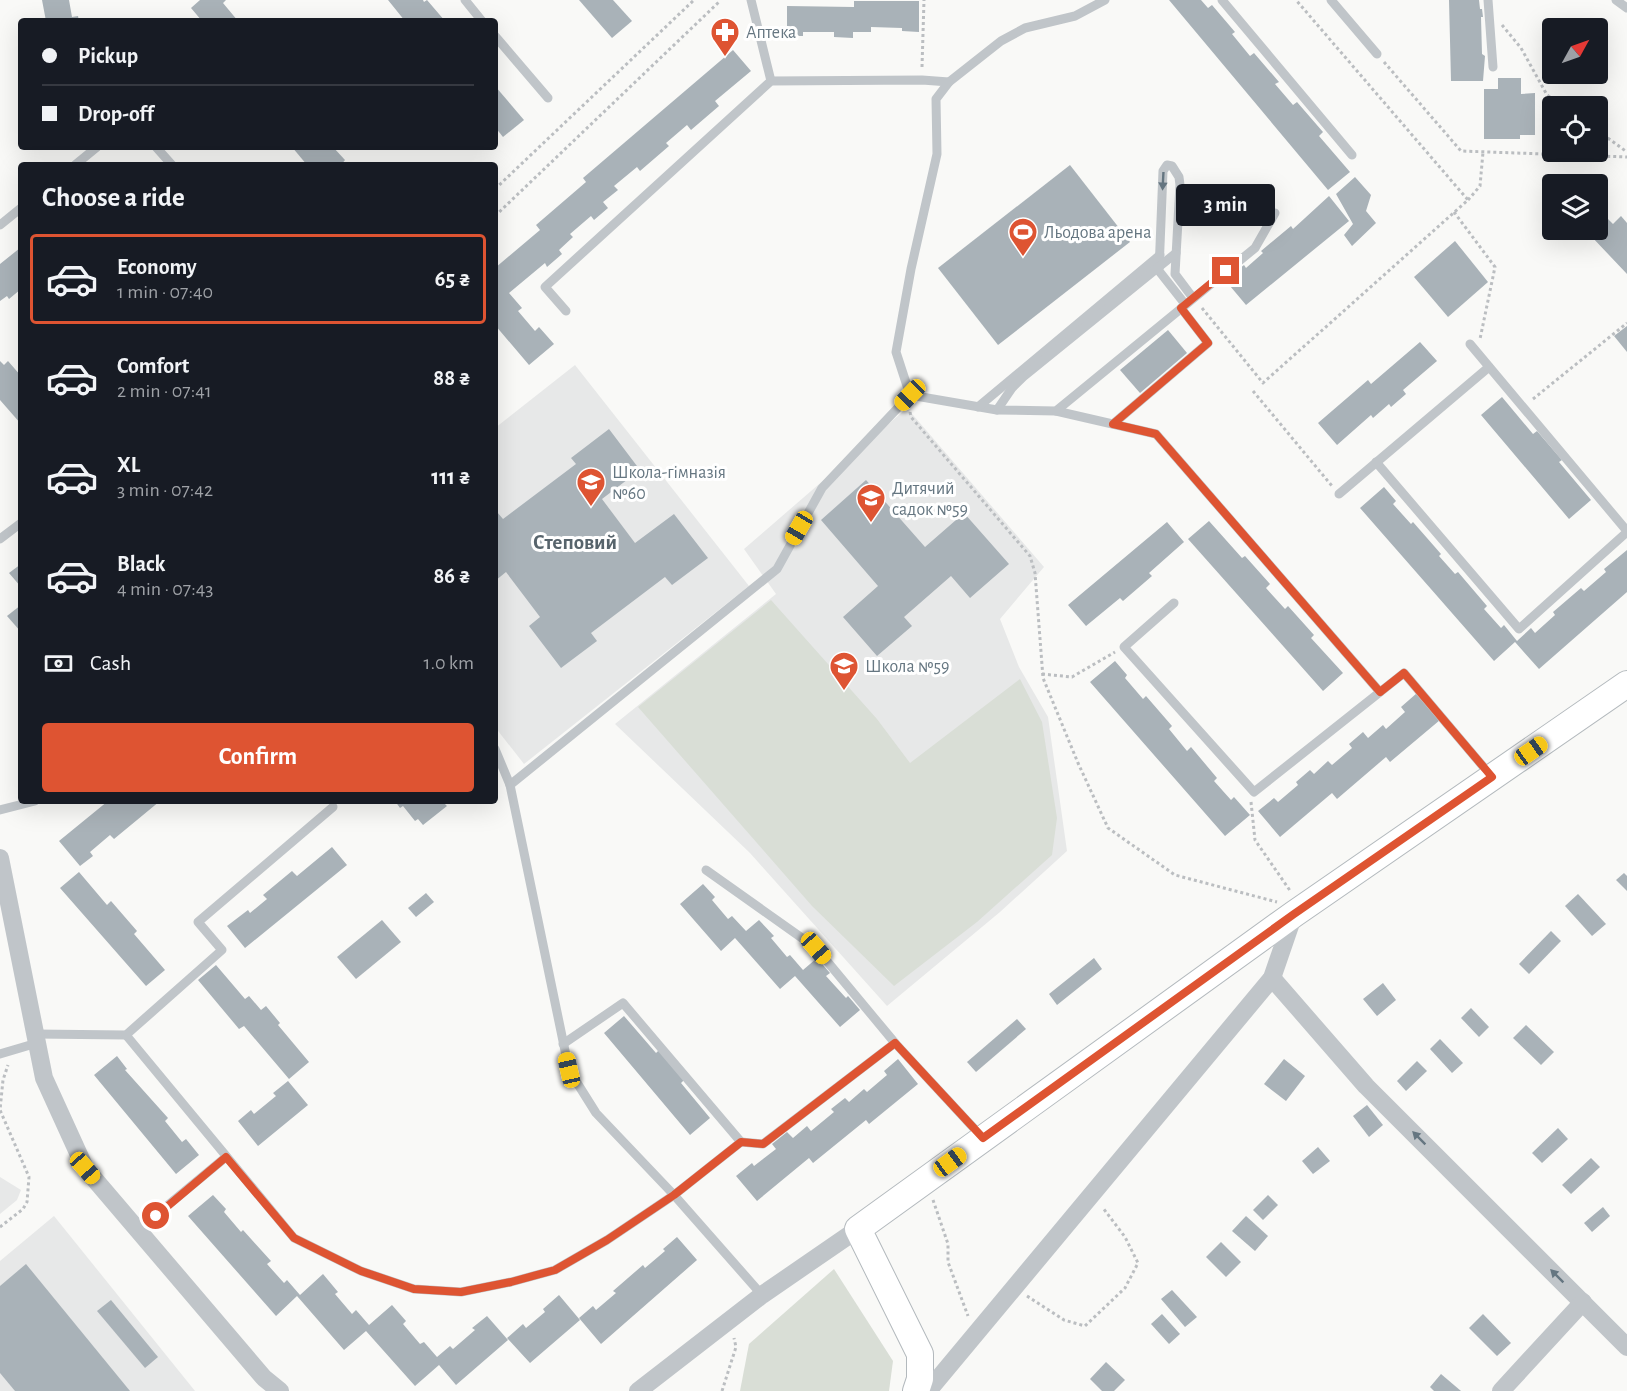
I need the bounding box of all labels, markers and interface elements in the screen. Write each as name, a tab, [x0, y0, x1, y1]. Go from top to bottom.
pharmacy icon: Аптека	[709, 16, 741, 58]
north arrow	[1542, 18, 1608, 84]
map controls	[1542, 18, 1608, 240]
place label: Аптека	[746, 24, 796, 42]
text: Pickup	[78, 45, 138, 67]
button: locate	[1542, 96, 1608, 162]
text: Drop-off	[78, 103, 154, 125]
one-way arrow	[1158, 171, 1168, 190]
button: layers	[1542, 174, 1608, 240]
text: Choose a ride	[42, 184, 185, 211]
callout: 3 min	[1176, 184, 1276, 226]
text: 3 min	[1204, 195, 1247, 215]
sports icon: Льодова арена	[1007, 216, 1039, 258]
place label: Льодова арена	[1044, 224, 1151, 242]
icon: car	[45, 252, 99, 306]
text: Economy	[117, 256, 197, 278]
route end	[1212, 257, 1239, 284]
text: 65 ₴	[435, 268, 471, 290]
text: 1 min · 07:40	[117, 282, 213, 302]
icon: car	[45, 351, 99, 405]
text: Comfort	[117, 355, 189, 377]
text: 88 ₴	[433, 367, 471, 389]
car	[891, 376, 929, 414]
text: 2 min · 07:41	[117, 381, 212, 401]
icon: car	[45, 450, 99, 504]
text: XL	[117, 454, 140, 476]
place label: Школа-гімназія №60	[612, 464, 726, 503]
text: 111 ₴	[431, 466, 471, 488]
school or university icon: Школа-гімназія №60	[575, 466, 607, 508]
text: 3 min · 07:42	[117, 480, 213, 500]
place label: Дитячий садок №59	[892, 480, 968, 519]
school or university icon: Дитячий садок №59	[855, 482, 887, 524]
car	[782, 508, 816, 548]
district label: Степовий	[533, 532, 617, 553]
icon: car	[45, 549, 99, 603]
text: Black	[117, 553, 165, 575]
text: 86 ₴	[434, 565, 471, 587]
text: 4 min · 07:43	[117, 579, 214, 599]
icon: cash	[42, 647, 75, 680]
school or university icon: Школа №59	[828, 650, 860, 692]
text: Cash	[90, 652, 131, 674]
text: 1.0 km	[424, 653, 474, 673]
place label: Школа №59	[865, 658, 949, 676]
button: Confirm	[42, 723, 474, 792]
car	[1511, 733, 1551, 769]
car	[797, 929, 835, 967]
car	[556, 1050, 582, 1090]
one-way arrow	[1411, 1131, 1426, 1145]
car	[930, 1144, 970, 1180]
car	[66, 1149, 104, 1187]
route start	[142, 1202, 169, 1229]
one-way arrow	[1550, 1269, 1564, 1283]

